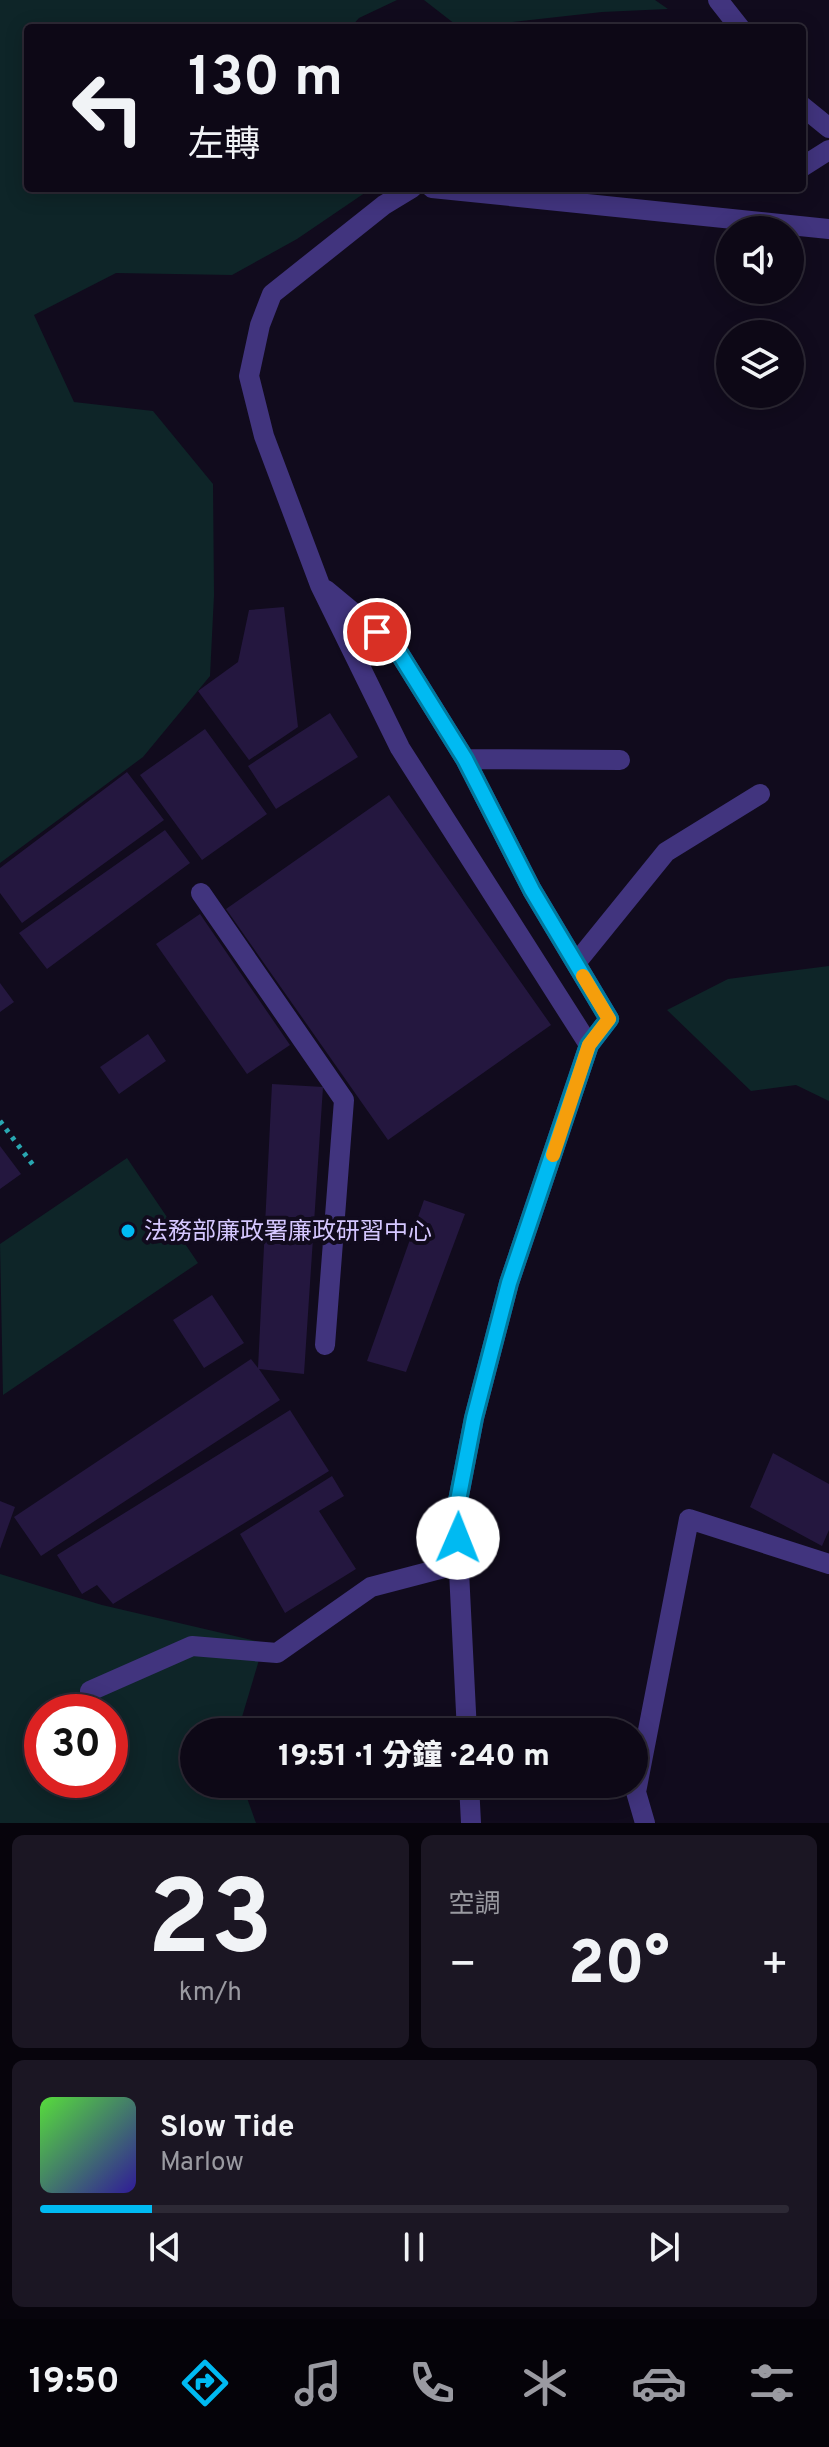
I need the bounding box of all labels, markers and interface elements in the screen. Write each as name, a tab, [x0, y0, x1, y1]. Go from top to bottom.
text: 130 m	[188, 45, 343, 115]
icon: left	[56, 56, 160, 160]
text: 左轉	[188, 124, 260, 170]
map controls	[716, 216, 804, 408]
button: sound	[716, 216, 804, 304]
button: layers	[716, 320, 804, 408]
pin	[343, 598, 411, 666]
icon: arrive	[355, 610, 399, 654]
place label: 法務部廉政署廉政研習中心	[144, 1218, 432, 1248]
marker: 法務部廉政署廉政研習中心	[119, 1222, 137, 1240]
position arrow	[416, 1496, 500, 1580]
speed limit sign: 30	[24, 1694, 128, 1798]
text: 19:51 · 1 分鐘 · 240 m	[278, 1739, 550, 1776]
text: 23	[147, 1859, 273, 1991]
text: 空調	[449, 1889, 501, 1922]
text: 20°	[568, 1929, 670, 2005]
text: −	[449, 1939, 477, 1995]
text: +	[761, 1939, 789, 1995]
text: km/h	[179, 1977, 242, 2010]
text: Slow Tide	[160, 2110, 294, 2147]
text: Marlow	[160, 2147, 244, 2180]
icon: previous	[143, 2225, 187, 2269]
icon: pause	[392, 2225, 436, 2269]
icon: next	[642, 2225, 686, 2269]
icon: directions	[177, 2355, 233, 2411]
icon: music	[290, 2355, 346, 2411]
icon: phone	[404, 2355, 460, 2411]
icon: climate	[517, 2355, 573, 2411]
icon: car	[631, 2355, 687, 2411]
icon: filters	[744, 2355, 800, 2411]
text: 19:50	[29, 2360, 120, 2406]

